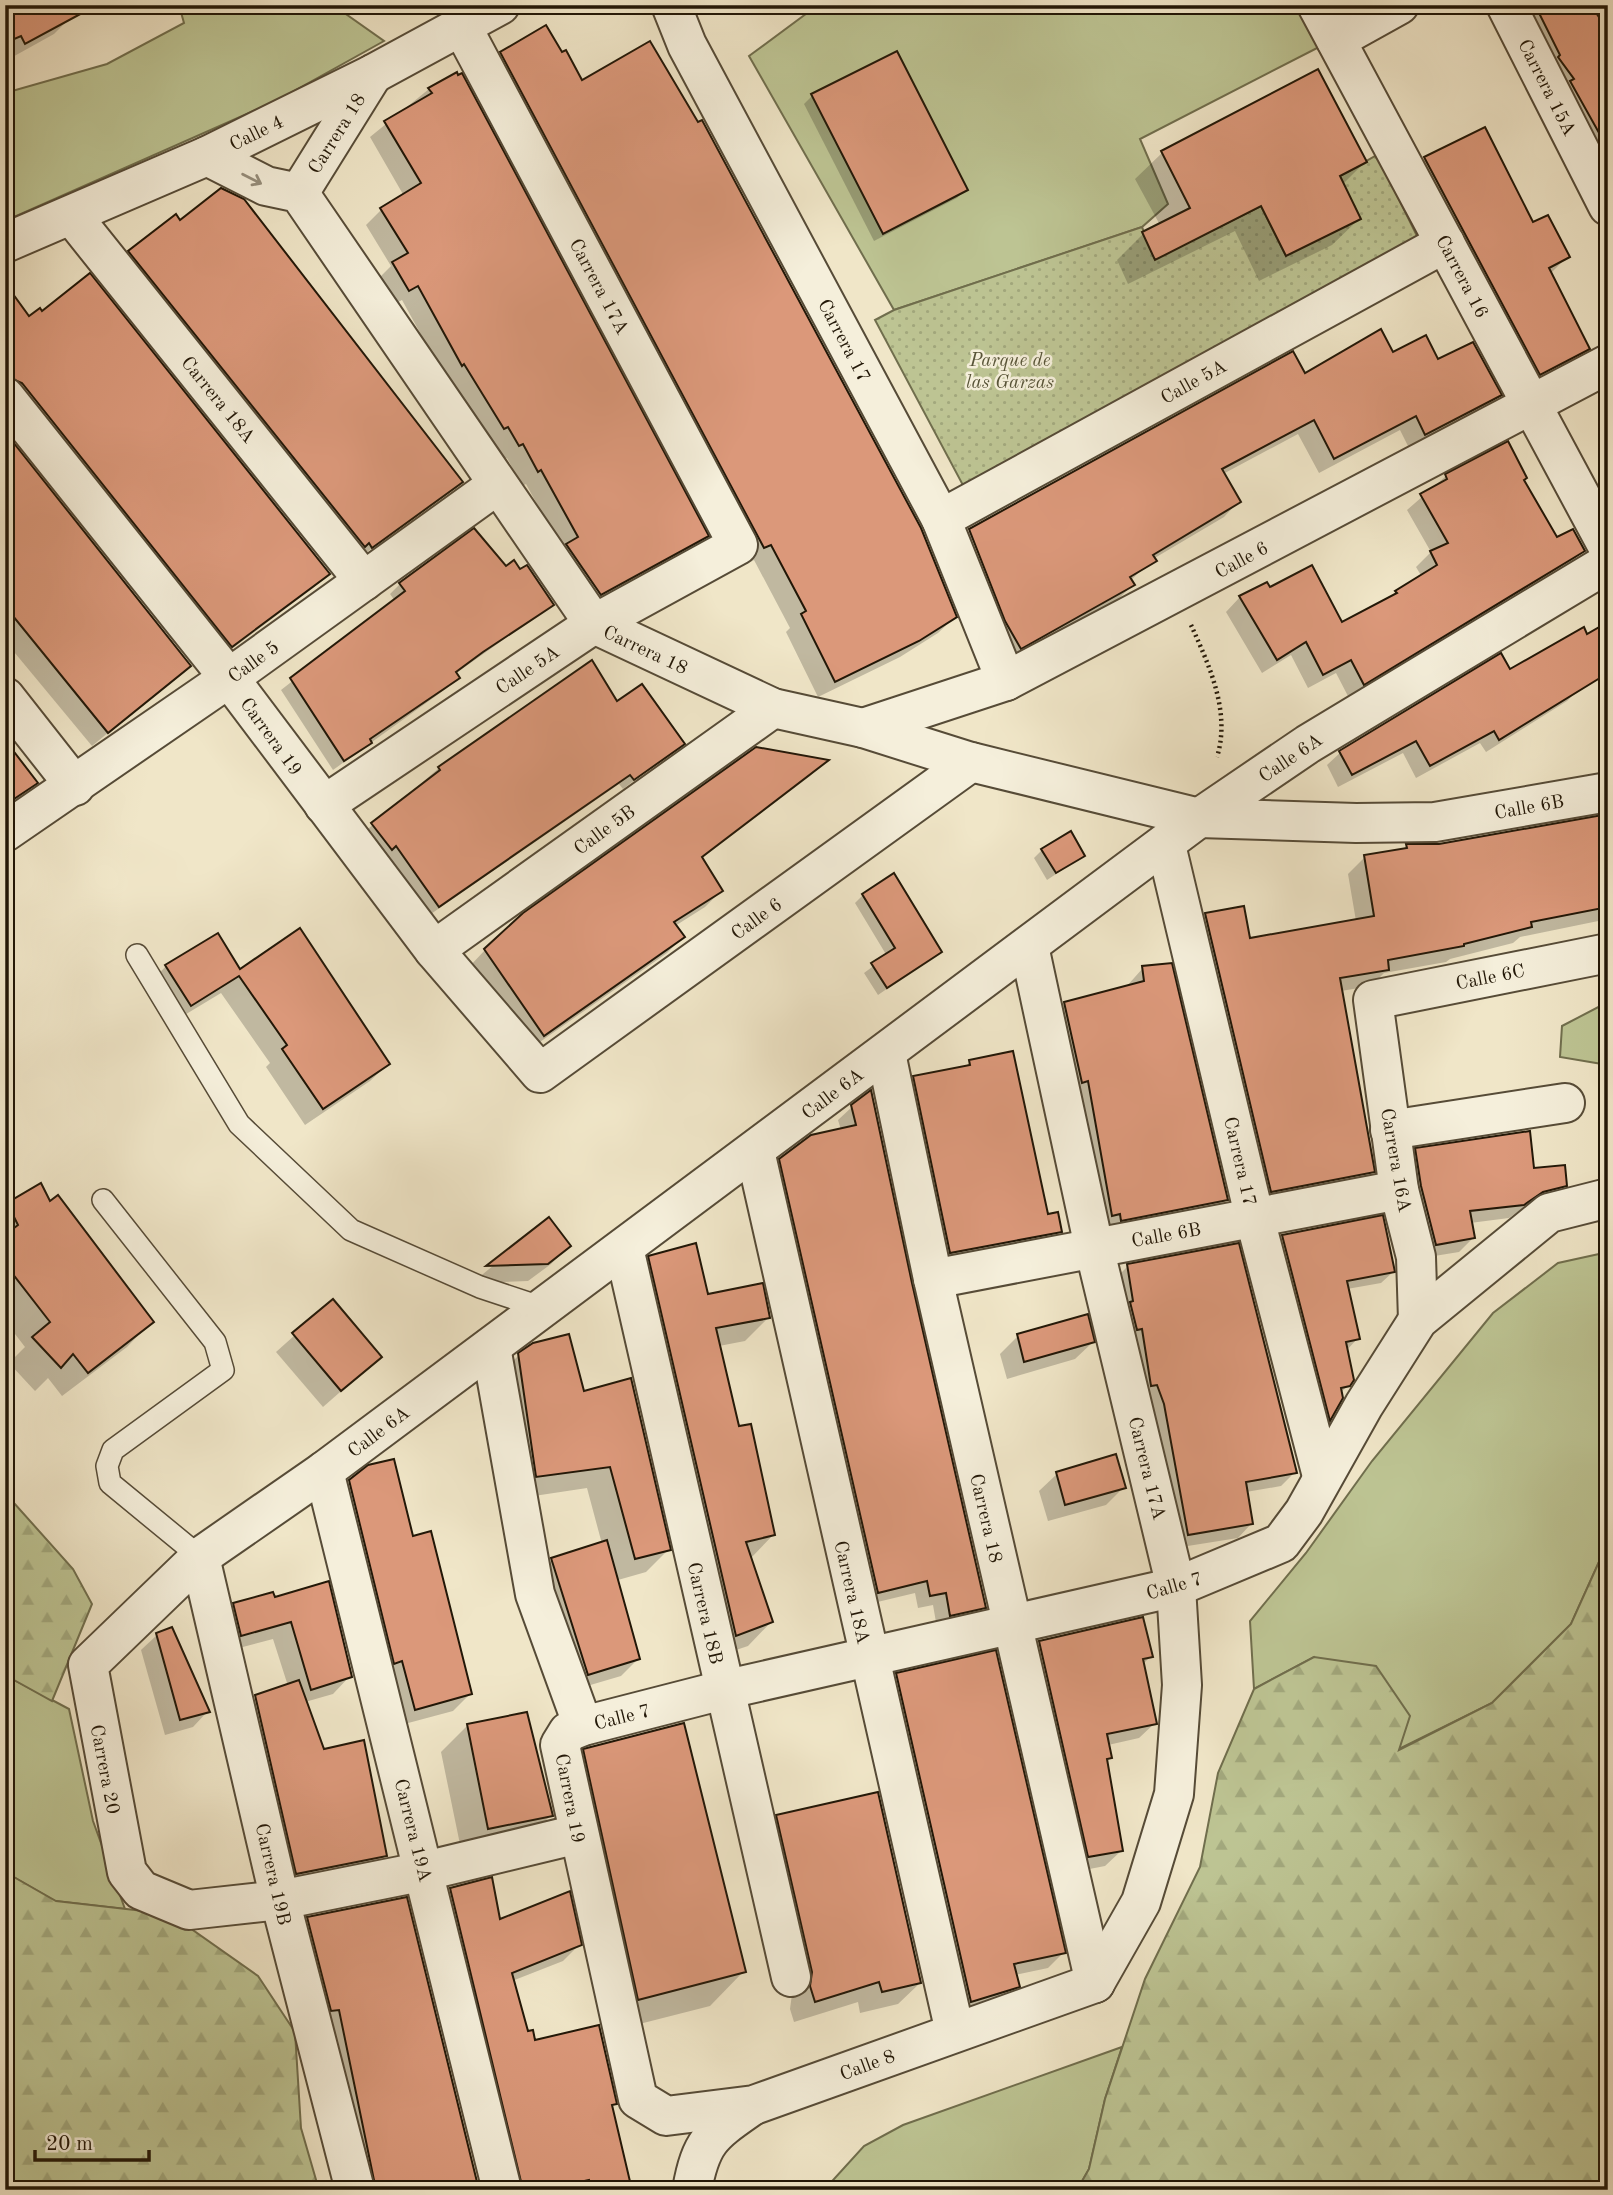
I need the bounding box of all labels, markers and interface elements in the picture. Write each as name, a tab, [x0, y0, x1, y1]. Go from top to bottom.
street label: Carrera 15A	[1513, 37, 1578, 140]
street label: Carrera 18	[306, 91, 370, 178]
street label: Calle 4	[227, 113, 287, 155]
one-way arrow	[241, 172, 261, 186]
street label: Carrera 16	[1431, 233, 1491, 322]
street label: Carrera 17A	[565, 236, 631, 339]
street label: Carrera 17	[813, 297, 873, 386]
park label: Parque de las Garzas	[966, 352, 1054, 393]
street label: Carrera 18A	[176, 354, 258, 448]
street label: Calle 5A	[1158, 357, 1231, 409]
street label: Calle 6	[1212, 539, 1272, 583]
street label: Carrera 18	[600, 623, 690, 679]
street label: Calle 5	[226, 638, 283, 688]
street label: Calle 5A	[493, 643, 564, 699]
street label: Carrera 19	[236, 695, 304, 780]
street label: Calle 6A	[1256, 731, 1327, 787]
street label: Calle 6B	[1493, 793, 1566, 824]
street label: Calle 5B	[571, 803, 640, 859]
street label: Calle 6	[729, 895, 786, 945]
street label: Calle 6C	[1454, 962, 1527, 994]
street label: Calle 6A	[799, 1065, 868, 1124]
street label: Carrera 16A	[1376, 1107, 1413, 1214]
street label: Carrera 17	[1219, 1115, 1258, 1208]
street label: Calle 6B	[1130, 1221, 1203, 1252]
street label: Calle 6A	[345, 1403, 414, 1462]
street label: Carrera 17A	[1124, 1415, 1168, 1523]
street label: Carrera 18	[965, 1472, 1004, 1565]
street label: Carrera 18A	[829, 1539, 872, 1647]
street label: Carrera 18B	[683, 1561, 725, 1666]
street label: Calle 7	[1144, 1570, 1205, 1604]
street label: Calle 7	[592, 1702, 653, 1735]
street label: Carrera 20	[86, 1723, 122, 1816]
street label: Carrera 19	[551, 1752, 587, 1845]
street label: Carrera 19A	[390, 1777, 434, 1885]
street label: Carrera 19B	[251, 1822, 293, 1927]
street label: Calle 8	[838, 2048, 898, 2085]
scale bar	[35, 2118, 149, 2162]
text: 20 m	[46, 2134, 93, 2155]

